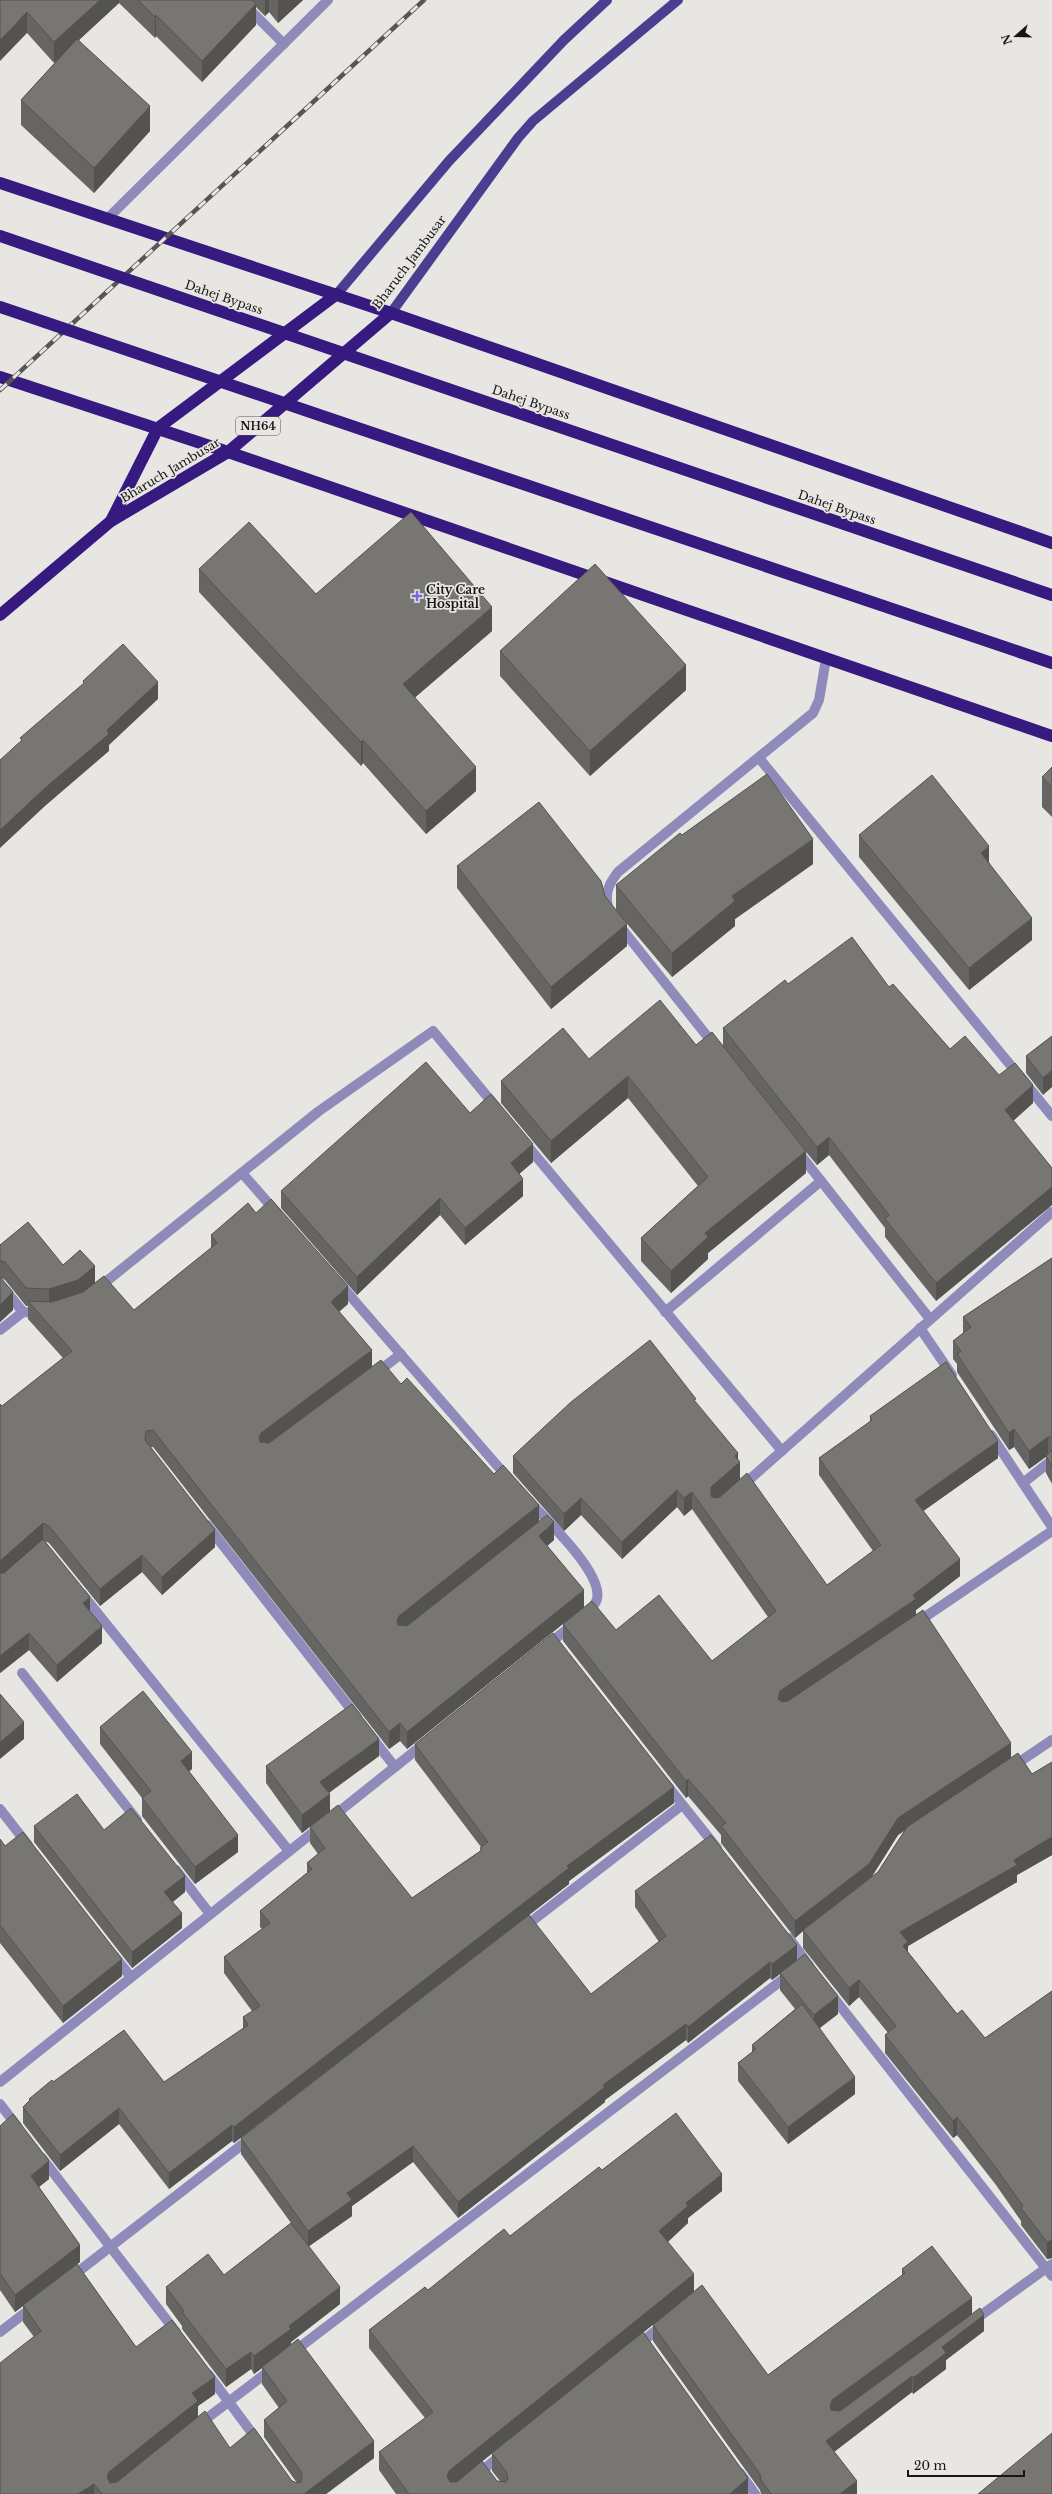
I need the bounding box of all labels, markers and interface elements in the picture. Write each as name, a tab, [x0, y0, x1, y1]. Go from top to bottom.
north arrow	[996, 16, 1036, 56]
text: N	[998, 32, 1015, 47]
street label: Bharuch Jambusar	[369, 212, 449, 312]
street label: Dahej Bypass	[183, 277, 265, 317]
street label: Dahej Bypass	[490, 382, 572, 422]
road number: NH64	[236, 417, 280, 435]
street label: Bharuch Jambusar	[117, 434, 223, 506]
street label: Dahej Bypass	[796, 487, 878, 527]
place label: City Care Hospital	[426, 582, 485, 611]
marker: City Care Hospital	[411, 590, 423, 602]
scale bar	[908, 2452, 1024, 2478]
text: 20 m	[914, 2458, 946, 2473]

